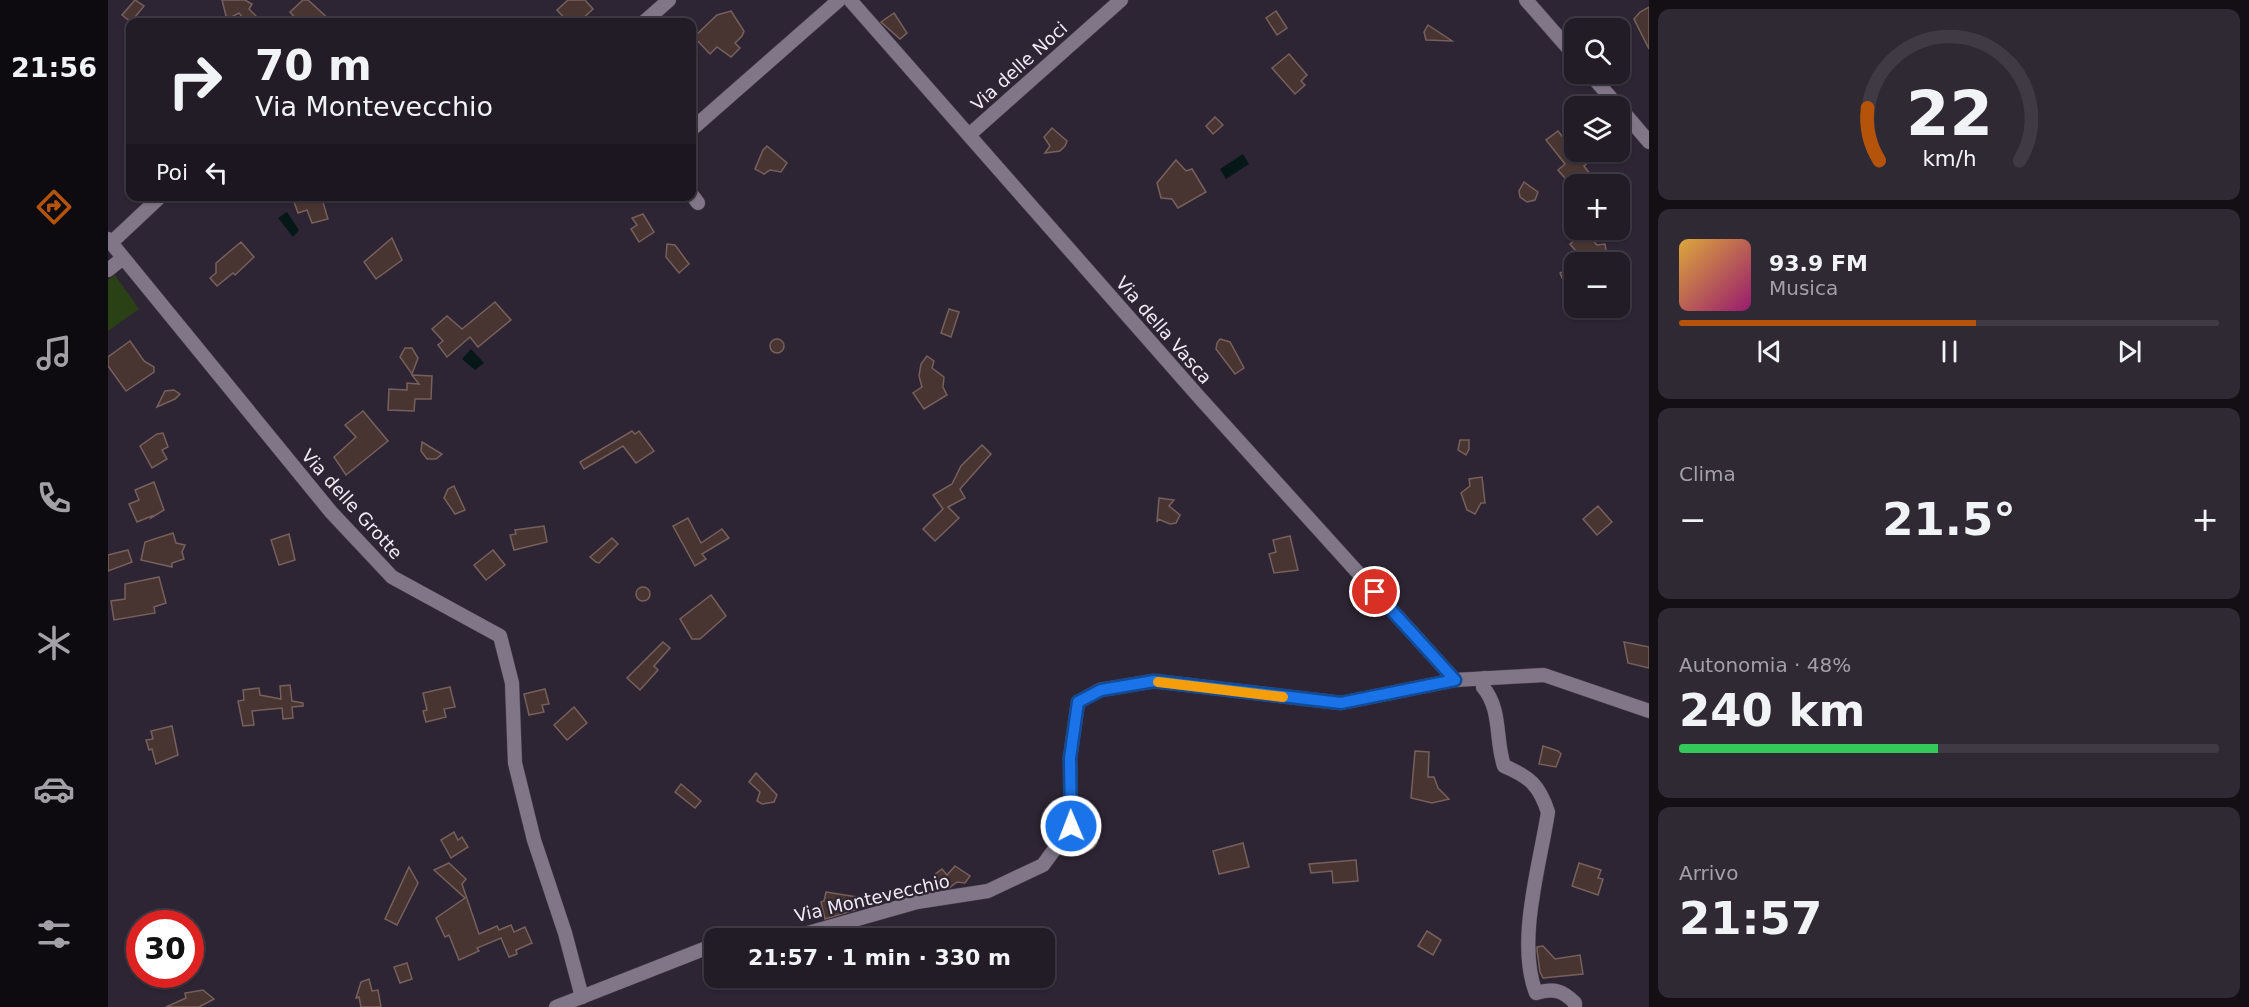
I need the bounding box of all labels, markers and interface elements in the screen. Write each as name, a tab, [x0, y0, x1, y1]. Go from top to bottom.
street label: Via delle Noci	[967, 17, 1071, 115]
map controls	[1564, 18, 1630, 318]
button: search	[1564, 18, 1630, 84]
text: 70 m	[255, 41, 372, 90]
icon: right	[156, 42, 234, 120]
text: 21:56	[11, 52, 97, 83]
text: 22	[1906, 77, 1992, 150]
text: Via Montevecchio	[255, 91, 493, 122]
button: layers	[1564, 96, 1630, 162]
text: km/h	[1922, 147, 1976, 172]
icon: left	[200, 156, 233, 189]
text: Poi	[156, 160, 188, 185]
button: +	[1564, 174, 1630, 240]
icon: directions	[33, 186, 75, 228]
text: 93.9 FM	[1769, 251, 1868, 276]
button: −	[1564, 252, 1630, 318]
street label: Via della Vasca	[1112, 272, 1216, 388]
text: Musica	[1769, 276, 1838, 300]
icon: music	[33, 332, 75, 374]
icon: previous	[1753, 335, 1786, 368]
icon: pause	[1933, 335, 1966, 368]
icon: next	[2113, 335, 2146, 368]
street label: Via delle Grotte	[297, 445, 407, 563]
text: Clima	[1679, 462, 1736, 486]
icon: phone	[33, 477, 75, 519]
text: 21.5°	[1882, 493, 2016, 546]
text: −	[1679, 500, 1707, 539]
text: +	[2191, 500, 2219, 539]
pin	[1349, 566, 1400, 617]
icon: arrive	[1358, 575, 1391, 608]
icon: climate	[33, 622, 75, 664]
text: Autonomia · 48%	[1679, 653, 1851, 677]
text: 240 km	[1679, 684, 1865, 737]
icon: car	[33, 768, 75, 810]
position arrow	[1039, 794, 1103, 858]
text: Arrivo	[1679, 861, 1738, 885]
street label: Via Montevecchio	[792, 870, 952, 926]
text: 21:57	[1679, 892, 1822, 945]
speed limit sign: 30	[126, 910, 204, 988]
icon: filters	[33, 913, 75, 955]
text: 21:57 · 1 min · 330 m	[748, 945, 1011, 970]

